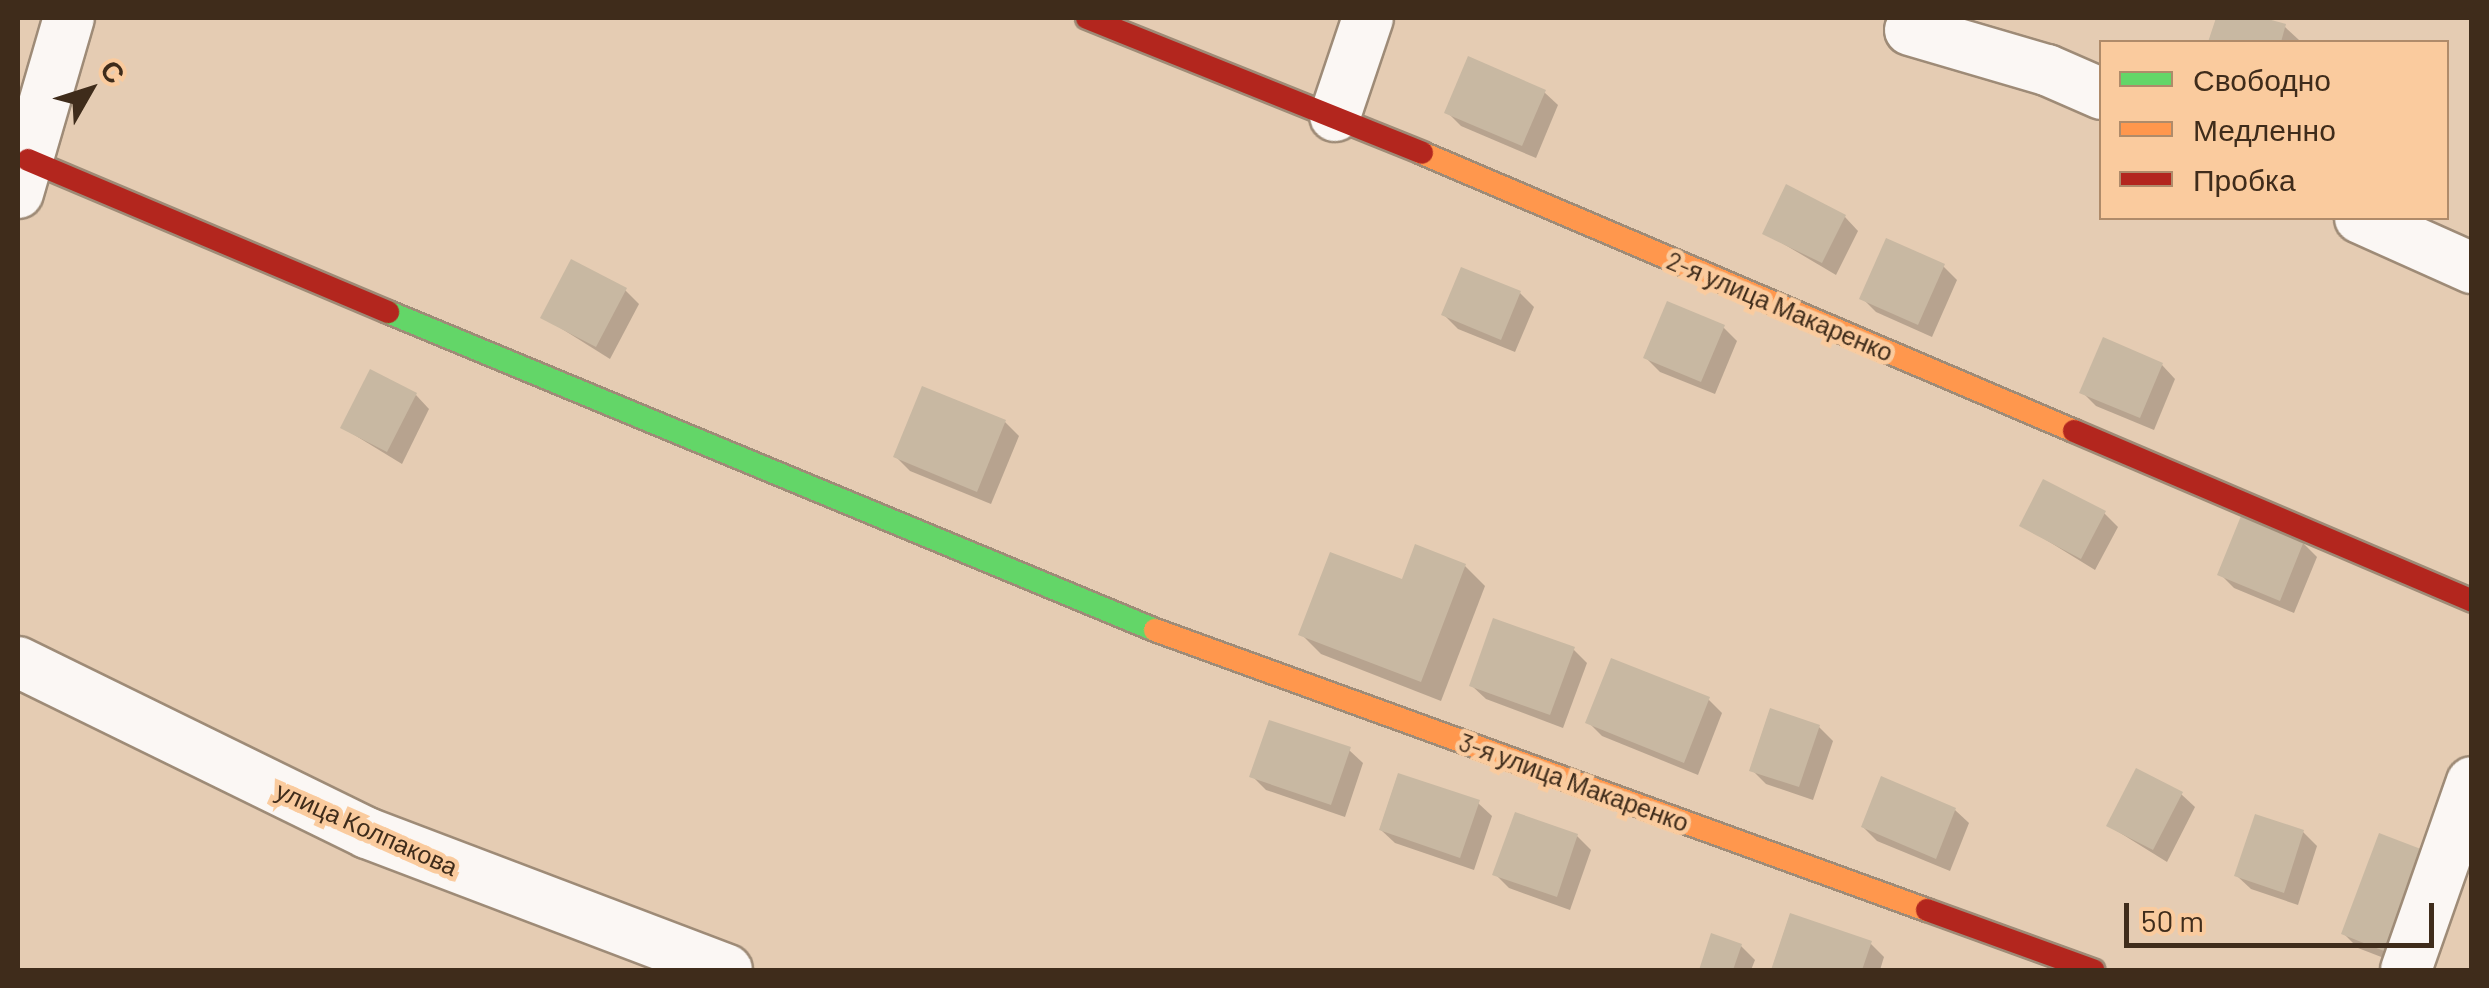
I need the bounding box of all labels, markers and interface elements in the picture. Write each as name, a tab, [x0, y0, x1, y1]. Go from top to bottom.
north arrow	[40, 40, 140, 140]
legend	[2099, 40, 2449, 220]
text: С	[94, 53, 133, 90]
text: Свободно	[2193, 61, 2331, 97]
text: Медленно	[2193, 111, 2336, 147]
text: Пробка	[2193, 161, 2296, 197]
street label: 2-я улица Макаренко	[1662, 245, 1898, 367]
street label: 3-я улица Макаренко	[1455, 726, 1693, 838]
street label: улица Колпакова	[272, 774, 462, 882]
scale bar	[2129, 883, 2439, 945]
text: 50 m	[2141, 902, 2204, 938]

